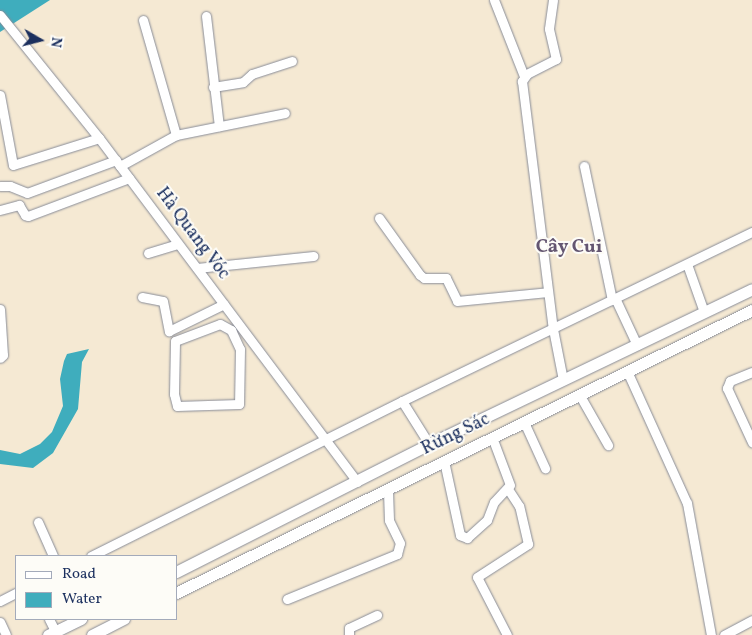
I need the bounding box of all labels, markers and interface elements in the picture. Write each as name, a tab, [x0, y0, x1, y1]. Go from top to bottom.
north arrow	[15, 15, 65, 65]
text: N	[45, 36, 65, 49]
street label: Hà Quang Vóc	[150, 183, 234, 285]
district label: Cây Cui	[536, 237, 602, 259]
street label: Rừng Sác	[418, 409, 494, 461]
legend	[15, 555, 178, 620]
text: Road	[62, 564, 96, 585]
text: Water	[62, 589, 102, 610]

